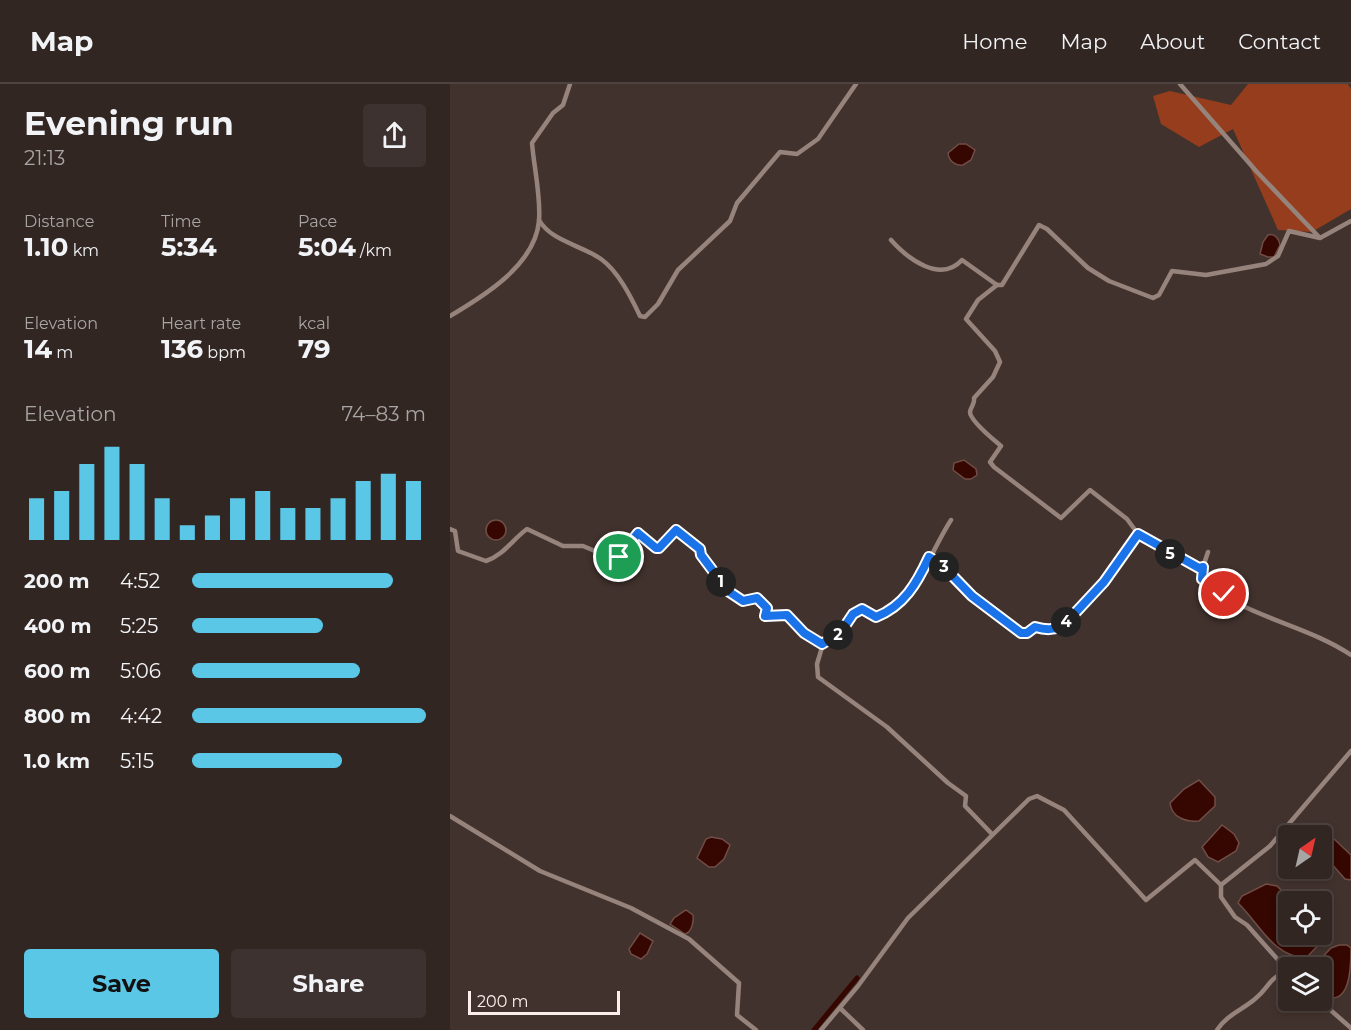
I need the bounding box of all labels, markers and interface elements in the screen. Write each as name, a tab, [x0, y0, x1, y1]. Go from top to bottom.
text: Map	[30, 24, 93, 58]
text: Home	[962, 29, 1027, 54]
text: Map	[1060, 29, 1107, 54]
text: About	[1140, 29, 1205, 54]
text: Contact	[1238, 29, 1321, 54]
text: Evening run	[24, 103, 234, 143]
button: share	[363, 104, 426, 167]
text: 21:13	[24, 146, 65, 170]
text: Distance	[24, 212, 94, 231]
text: Time	[161, 212, 201, 231]
text: Pace	[298, 212, 337, 231]
text: 1.10	[24, 231, 68, 263]
text: 5:34	[161, 231, 217, 263]
text: 5:04	[298, 231, 356, 263]
text: km	[68, 241, 99, 260]
text: /km	[356, 241, 392, 260]
text: Elevation	[24, 314, 98, 333]
text: Heart rate	[161, 314, 241, 333]
text: kcal	[298, 314, 330, 333]
text: 14	[24, 333, 52, 365]
text: 136	[161, 333, 203, 365]
text: 79	[298, 333, 331, 365]
text: m	[52, 343, 73, 362]
text: bpm	[203, 343, 246, 362]
text: Elevation	[24, 402, 116, 426]
text: 74–83 m	[342, 402, 426, 426]
pin	[593, 531, 644, 582]
pin: 5	[1155, 539, 1185, 569]
icon: arrive	[602, 540, 635, 573]
text: 5	[1165, 544, 1175, 563]
pin: 3	[929, 552, 959, 582]
text: 3	[939, 557, 949, 576]
pin: 1	[706, 567, 736, 597]
pin	[1198, 568, 1249, 619]
text: 200 m	[24, 569, 90, 593]
text: 4:52	[120, 569, 160, 593]
text: 1	[718, 572, 724, 591]
icon: check	[1207, 577, 1240, 610]
pin: 4	[1051, 607, 1081, 637]
text: 4	[1060, 612, 1072, 631]
text: 400 m	[24, 614, 92, 638]
text: 5:25	[120, 614, 158, 638]
pin: 2	[823, 620, 853, 650]
text: 2	[833, 625, 843, 644]
text: 600 m	[24, 659, 91, 683]
text: 5:06	[120, 659, 161, 683]
text: 800 m	[24, 704, 91, 728]
text: 4:42	[120, 704, 162, 728]
text: 1.0 km	[24, 749, 90, 773]
text: 5:15	[120, 749, 154, 773]
north arrow	[1278, 825, 1332, 879]
map controls	[1278, 825, 1332, 1011]
button: locate	[1278, 891, 1332, 945]
button: Save	[24, 949, 219, 1018]
button: Share	[231, 949, 426, 1018]
button: layers	[1278, 957, 1332, 1011]
scale bar	[468, 988, 620, 1016]
text: 200 m	[477, 992, 528, 1011]

